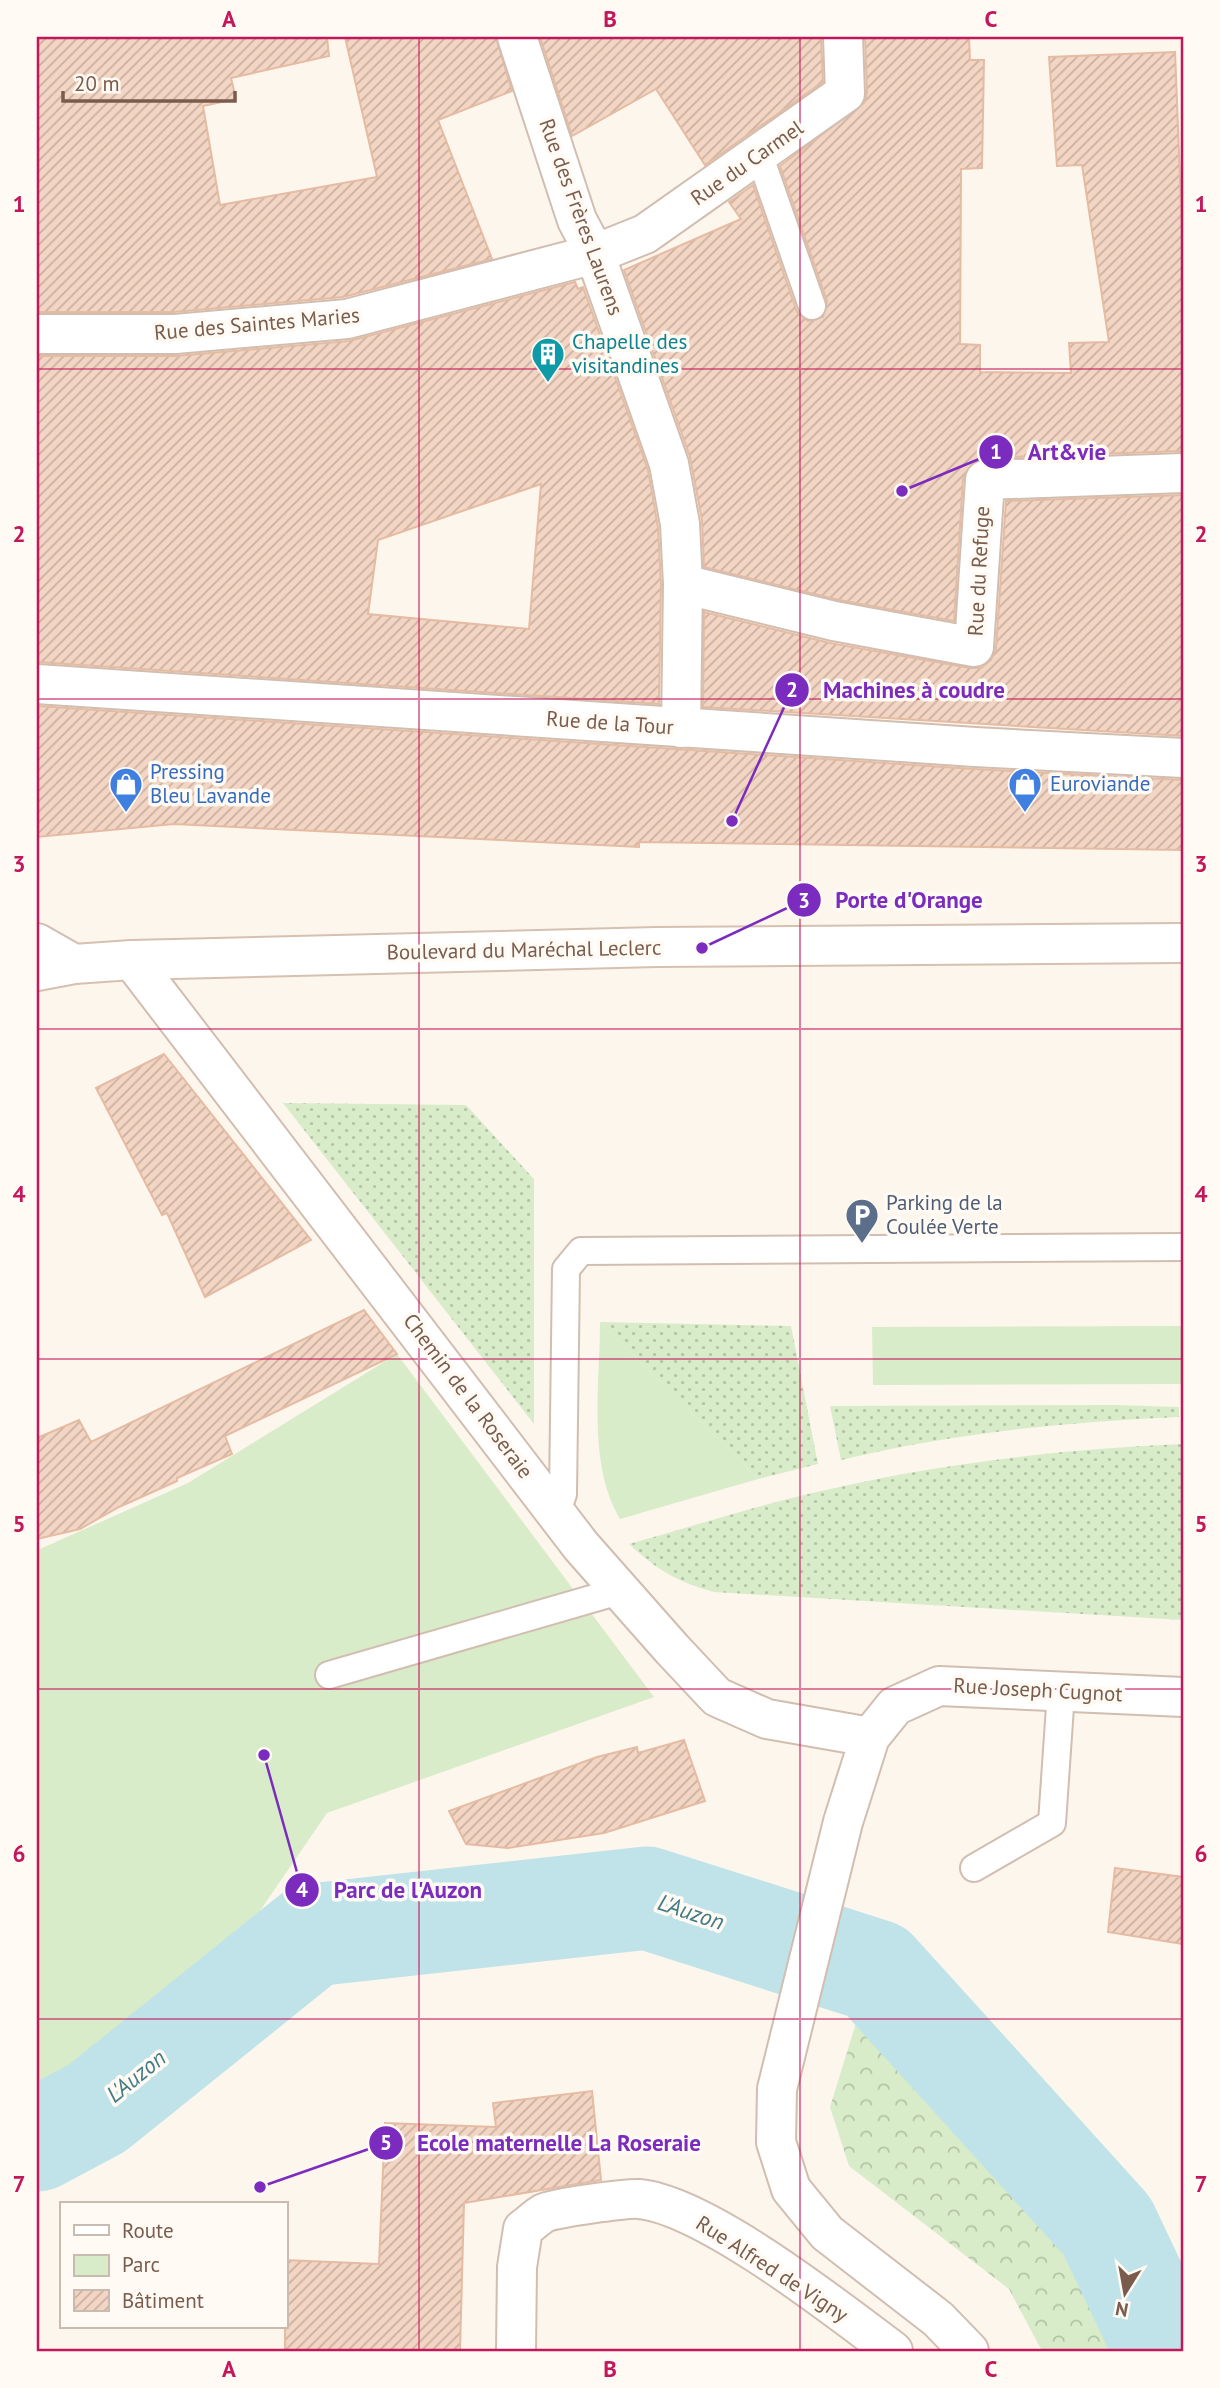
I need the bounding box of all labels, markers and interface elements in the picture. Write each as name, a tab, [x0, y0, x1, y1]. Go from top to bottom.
text: A	[222, 4, 236, 33]
text: B	[603, 4, 617, 33]
text: C	[985, 4, 998, 33]
scale bar	[63, 60, 234, 104]
text: 20 m	[74, 70, 120, 97]
street label: Rue du Carmel	[685, 114, 808, 211]
street label: Rue des Frères Laurens	[533, 115, 630, 319]
text: 1	[12, 189, 26, 218]
text: 1	[1194, 189, 1208, 218]
street label: Rue des Saintes Maries	[153, 301, 361, 346]
place label: Chapelle des visitandines	[572, 328, 687, 379]
building icon: Chapelle des visitandines	[529, 335, 567, 384]
callout: Art&vie	[978, 430, 1120, 474]
text: Art&vie	[1028, 437, 1106, 466]
text: 1	[990, 438, 1002, 465]
street label: Rue du Refuge	[962, 505, 995, 637]
text: 2	[12, 519, 26, 548]
text: 2	[1194, 519, 1208, 548]
callout: Machines à coudre	[774, 668, 1019, 712]
text: Machines à coudre	[823, 675, 1005, 704]
text: 2	[786, 676, 798, 703]
street label: Rue de la Tour	[545, 705, 675, 740]
place label: Pressing Bleu Lavande	[150, 758, 271, 809]
shop icon: Pressing Bleu Lavande	[107, 765, 145, 814]
shop icon: Euroviande	[1006, 765, 1044, 814]
place label: Euroviande	[1050, 770, 1150, 797]
text: 3	[12, 849, 26, 878]
text: 3	[1194, 849, 1208, 878]
callout: Porte d'Orange	[787, 878, 997, 922]
text: Porte d'Orange	[835, 885, 983, 914]
text: 3	[798, 887, 810, 914]
street label: Boulevard du Maréchal Leclerc	[386, 934, 662, 965]
text: 4	[12, 1179, 26, 1208]
text: 4	[1194, 1179, 1208, 1208]
place label: Parking de la Coulée Verte	[886, 1189, 1003, 1240]
parking icon: Parking de la Coulée Verte	[843, 1196, 881, 1245]
street label: Chemin de la Roseraie	[398, 1308, 539, 1484]
text: 5	[12, 1509, 26, 1538]
text: 5	[1194, 1509, 1208, 1538]
street label: Rue Joseph Cugnot	[953, 1672, 1123, 1707]
text: 6	[12, 1839, 26, 1868]
text: 6	[1194, 1839, 1208, 1868]
callout: Parc de l'Auzon	[284, 1868, 496, 1912]
text: Parc de l'Auzon	[334, 1875, 482, 1904]
text: 4	[296, 1876, 308, 1903]
water label: L'Auzon	[654, 1887, 728, 1936]
water label: L'Auzon	[100, 2043, 171, 2108]
callout: Ecole maternelle La Roseraie	[368, 2121, 715, 2165]
text: Ecole maternelle La Roseraie	[417, 2128, 701, 2157]
text: 5	[380, 2129, 392, 2156]
text: 7	[12, 2169, 26, 2198]
text: 7	[1194, 2169, 1208, 2198]
legend	[60, 2202, 287, 2328]
street label: Rue Alfred de Vigny	[691, 2209, 854, 2328]
text: Route	[122, 2217, 174, 2244]
text: Parc	[122, 2251, 160, 2278]
north arrow	[1090, 2258, 1160, 2328]
text: Bâtiment	[122, 2287, 204, 2314]
text: N	[1113, 2297, 1130, 2323]
text: A	[222, 2354, 236, 2383]
text: B	[603, 2354, 617, 2383]
text: C	[985, 2354, 998, 2383]

